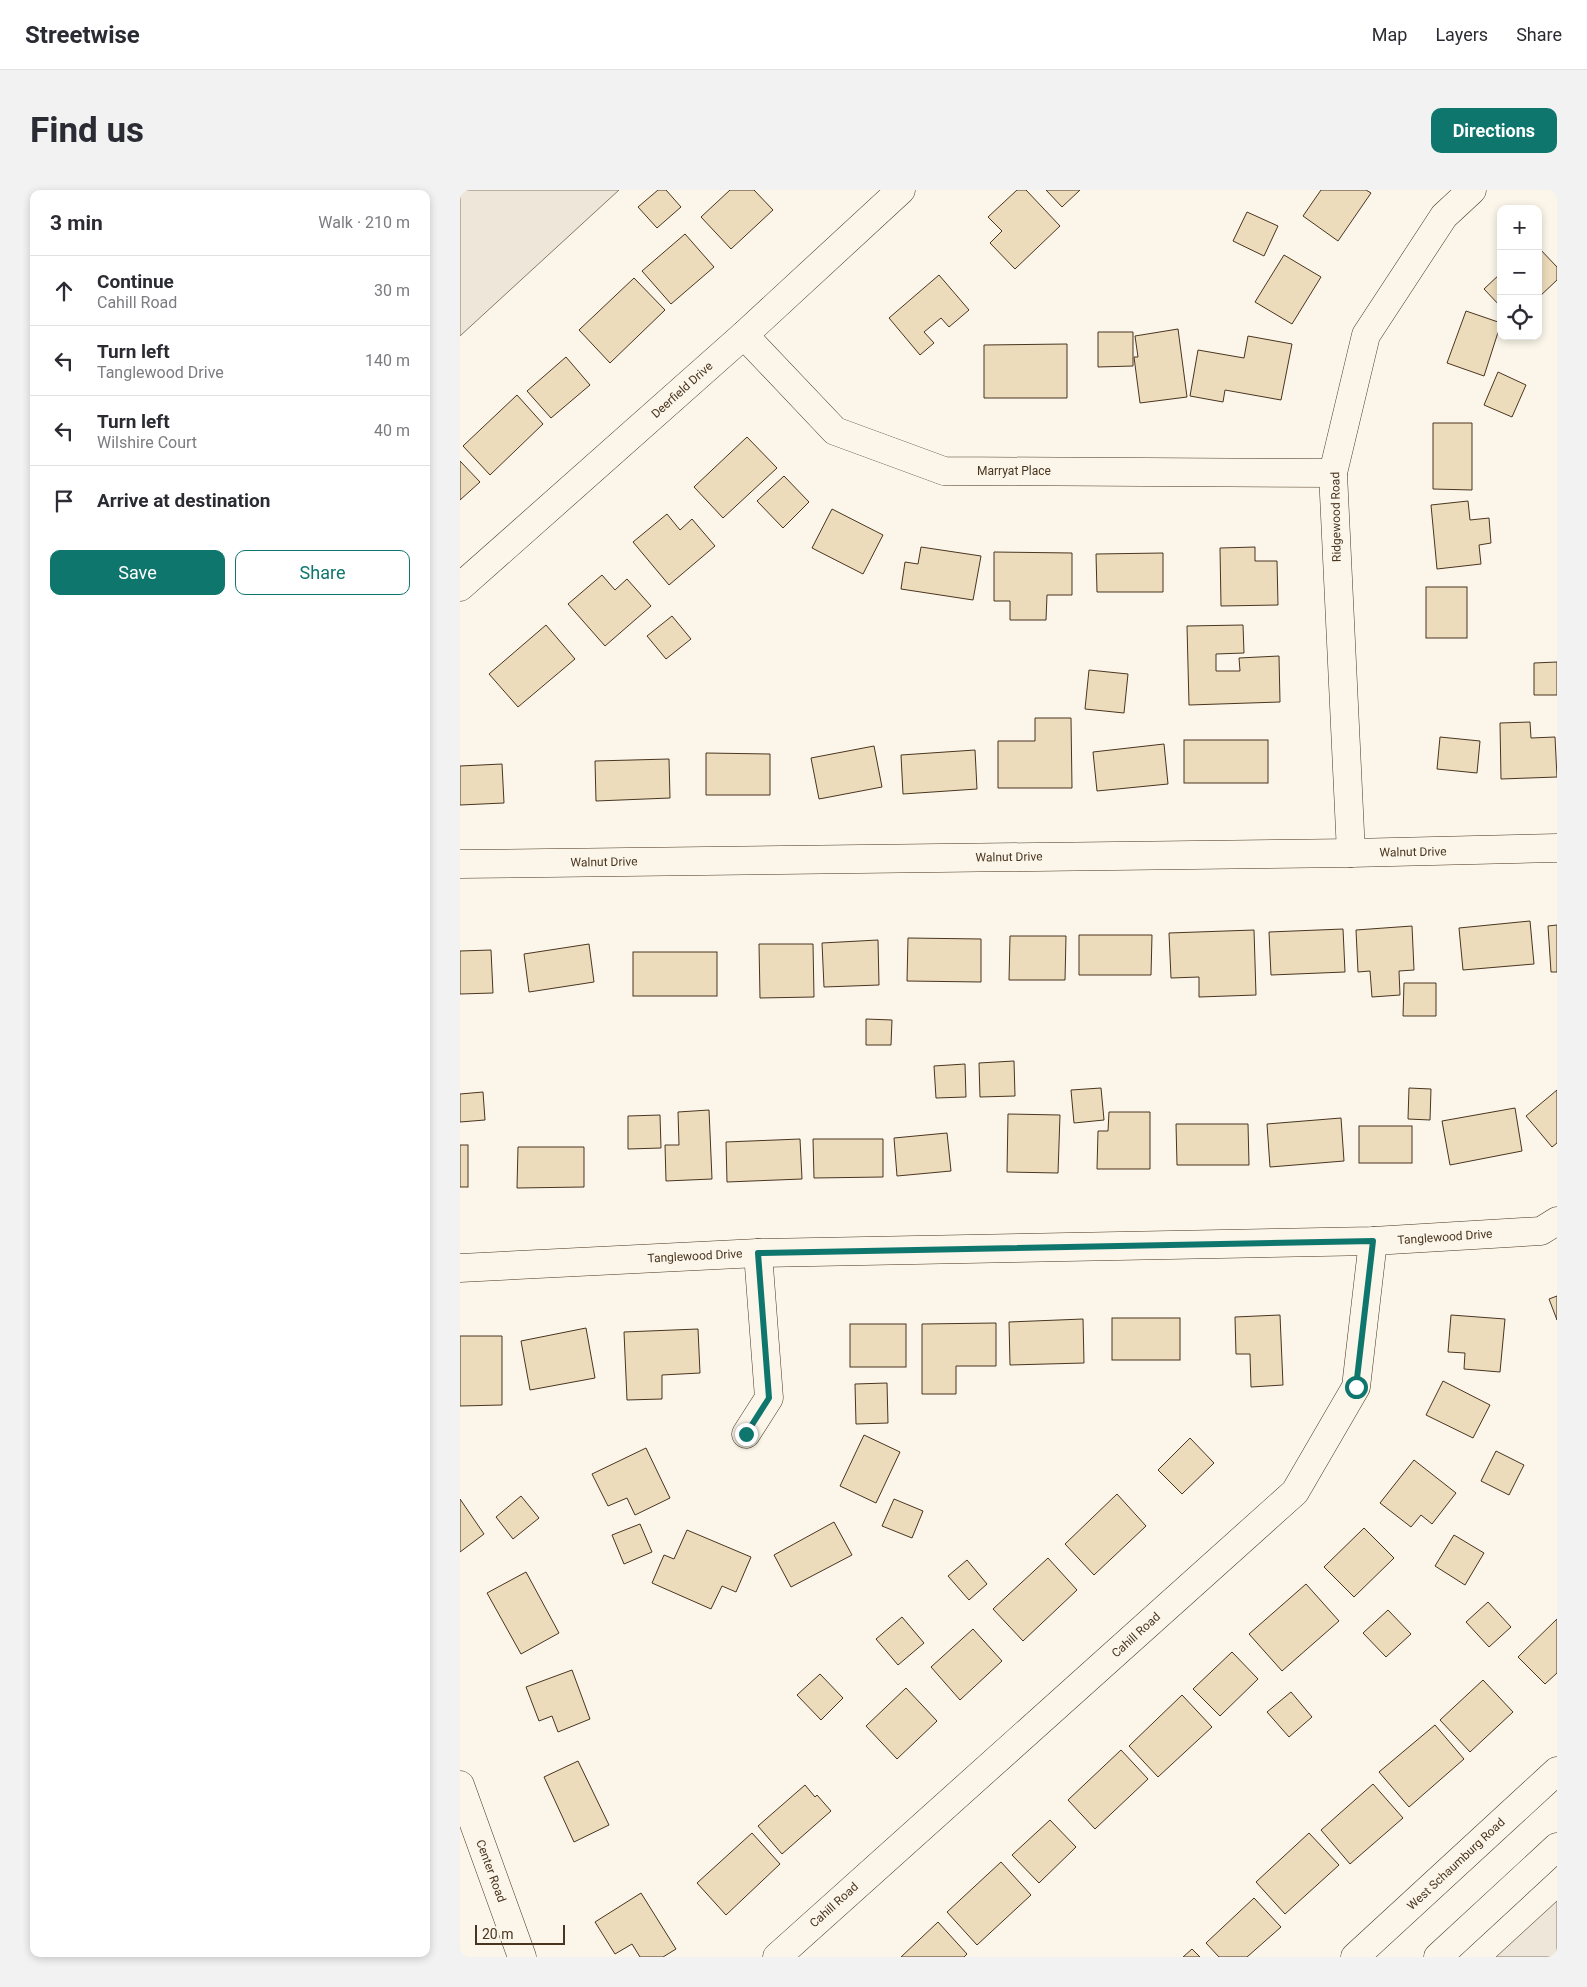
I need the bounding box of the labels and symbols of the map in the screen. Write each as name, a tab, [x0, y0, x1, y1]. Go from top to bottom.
street label: Deerfield Drive	[649, 359, 715, 421]
street label: Marryat Place	[977, 464, 1051, 478]
street label: Ridgewood Road	[1328, 472, 1344, 562]
street label: Walnut Drive	[1379, 844, 1447, 860]
street label: Walnut Drive	[975, 849, 1043, 865]
street label: Walnut Drive	[570, 854, 638, 870]
street label: Tanglewood Drive	[1397, 1227, 1493, 1247]
street label: Tanglewood Drive	[647, 1247, 743, 1265]
route start	[1345, 1376, 1368, 1399]
route end	[735, 1423, 758, 1446]
street label: Cahill Road	[1109, 1610, 1163, 1660]
street label: West Schaumburg Road	[1404, 1815, 1508, 1913]
street label: Center Road	[473, 1838, 509, 1904]
street label: Cahill Road	[807, 1880, 861, 1930]
scale bar	[475, 1922, 565, 1945]

